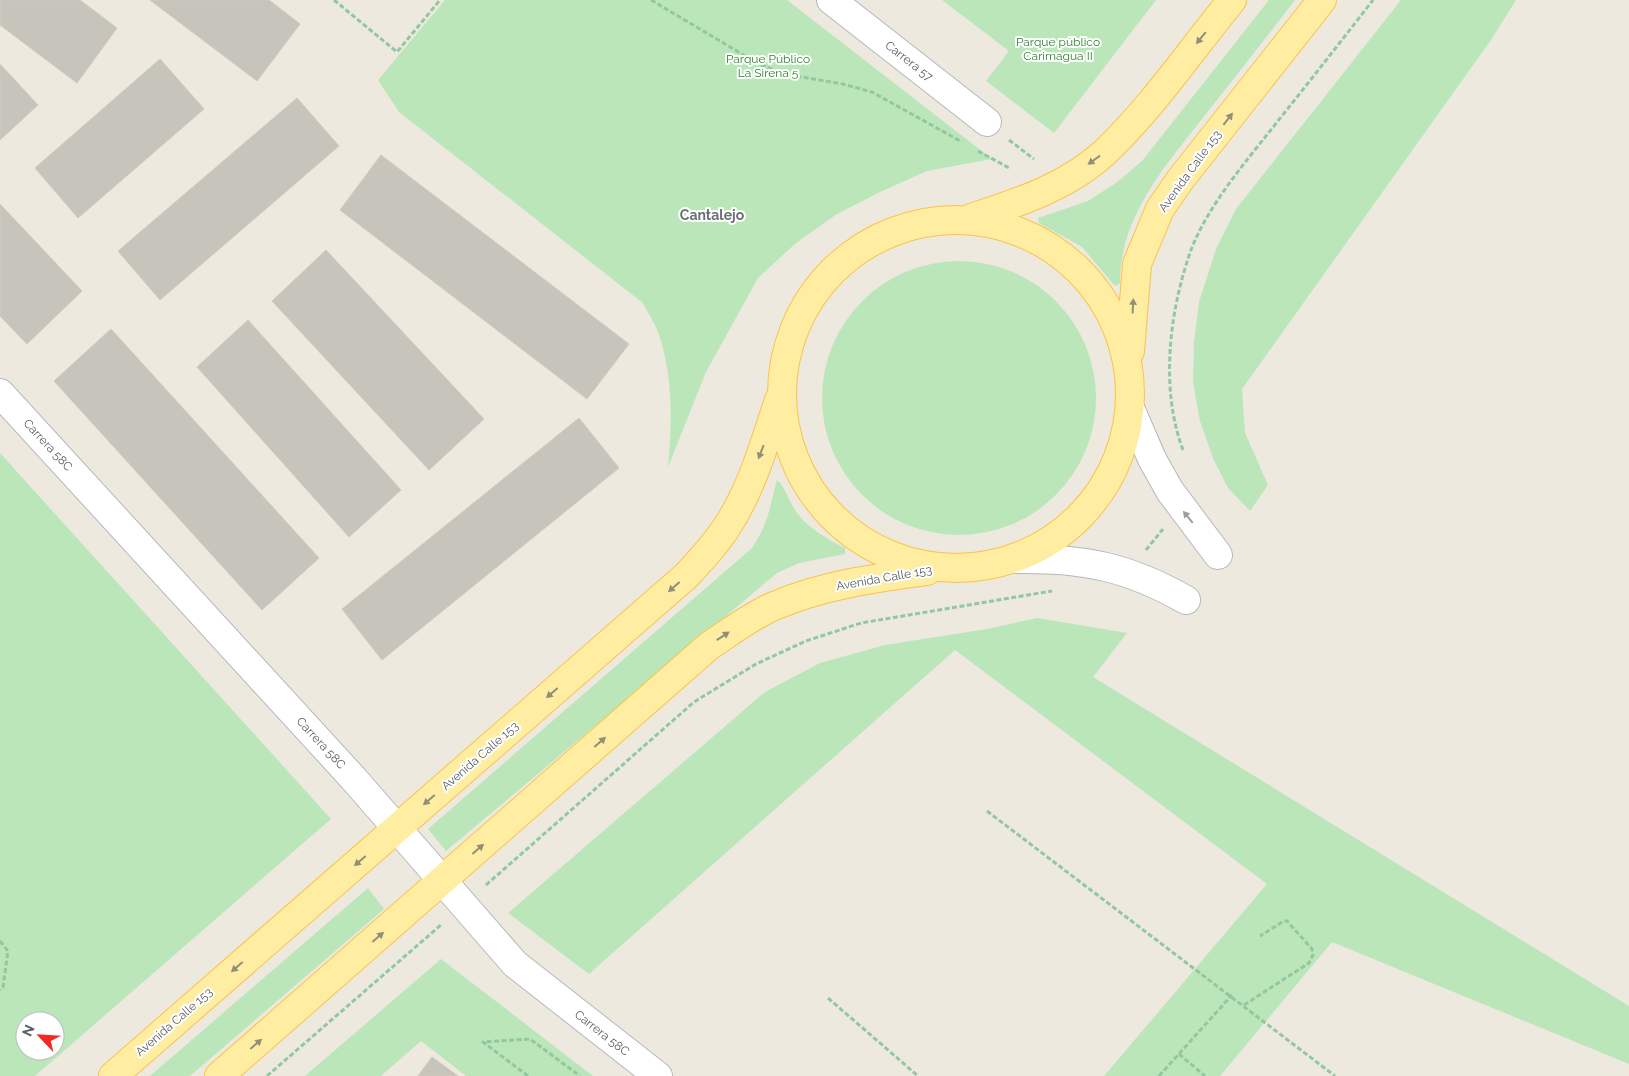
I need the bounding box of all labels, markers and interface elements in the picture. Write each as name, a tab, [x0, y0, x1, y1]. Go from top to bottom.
one-way arrow	[1196, 31, 1207, 44]
park label: Parque público Carimagua II	[1016, 35, 1100, 63]
street label: Carrera 57	[882, 38, 936, 84]
park label: Parque Público La Sirena 5	[726, 52, 810, 80]
one-way arrow	[1223, 113, 1234, 126]
street label: Avenida Calle 153	[1156, 128, 1224, 214]
one-way arrow	[1087, 155, 1101, 165]
district label: Cantalejo	[680, 207, 745, 223]
one-way arrow	[1130, 298, 1138, 314]
street label: Carrera 58C	[20, 416, 76, 474]
one-way arrow	[757, 445, 765, 460]
one-way arrow	[1183, 511, 1194, 524]
street label: Avenida Calle 153	[835, 563, 933, 593]
one-way arrow	[668, 581, 681, 592]
one-way arrow	[717, 632, 730, 641]
one-way arrow	[545, 688, 558, 699]
street label: Carrera 58C	[293, 714, 349, 772]
street label: Avenida Calle 153	[439, 719, 521, 793]
one-way arrow	[593, 736, 605, 748]
one-way arrow	[424, 794, 436, 806]
one-way arrow	[471, 844, 484, 855]
one-way arrow	[353, 855, 366, 866]
one-way arrow	[372, 931, 384, 943]
one-way arrow	[231, 962, 244, 973]
street label: Avenida Calle 153	[133, 985, 215, 1059]
street label: Carrera 58C	[572, 1007, 632, 1059]
north arrow	[15, 1011, 65, 1061]
text: N	[19, 1022, 38, 1039]
one-way arrow	[249, 1038, 261, 1050]

